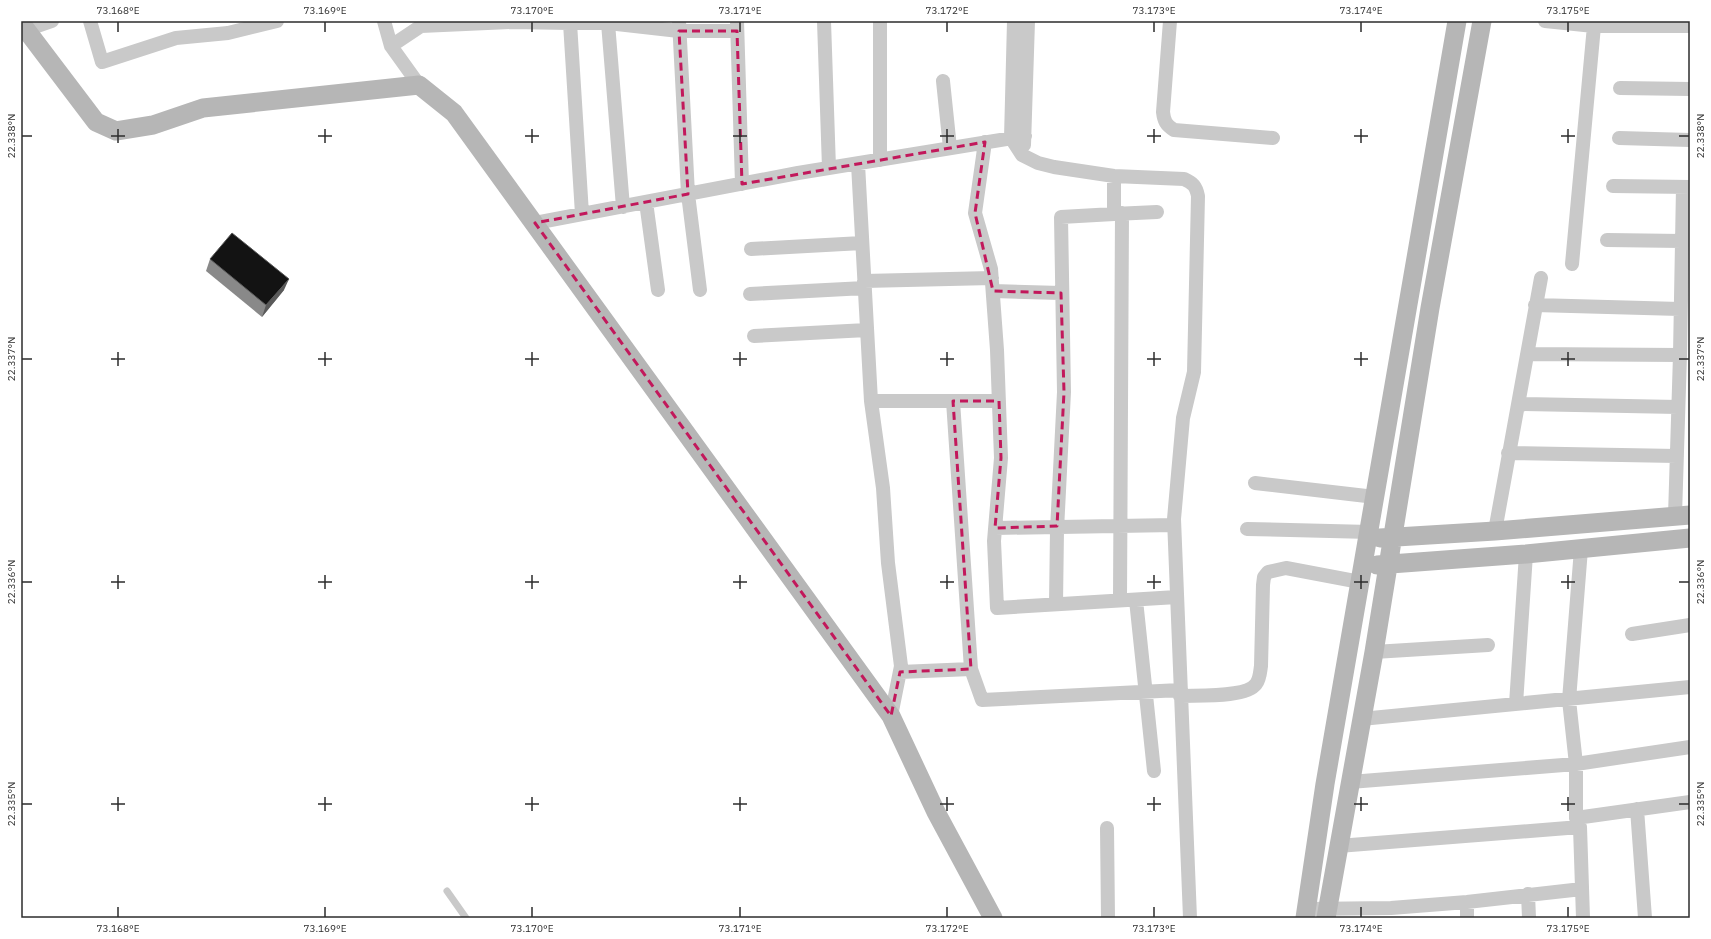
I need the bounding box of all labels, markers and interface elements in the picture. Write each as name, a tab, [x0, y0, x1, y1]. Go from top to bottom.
text: 73.168°E	[96, 4, 140, 17]
text: 73.169°E	[303, 4, 347, 17]
text: 73.170°E	[510, 4, 554, 17]
text: 73.171°E	[718, 4, 762, 17]
text: 73.172°E	[925, 4, 969, 17]
text: 73.173°E	[1132, 4, 1176, 17]
text: 73.174°E	[1339, 4, 1383, 17]
text: 73.175°E	[1546, 4, 1590, 17]
text: 22.338°N	[5, 114, 18, 158]
text: 22.338°N	[1694, 114, 1707, 158]
text: 22.337°N	[5, 337, 18, 381]
text: 22.337°N	[1694, 337, 1707, 381]
text: 22.336°N	[5, 560, 18, 604]
text: 22.336°N	[1694, 560, 1707, 604]
text: 22.335°N	[5, 782, 18, 826]
text: 22.335°N	[1694, 782, 1707, 826]
text: 73.168°E	[96, 922, 140, 935]
text: 73.169°E	[303, 922, 347, 935]
text: 73.170°E	[510, 922, 554, 935]
text: 73.171°E	[718, 922, 762, 935]
text: 73.172°E	[925, 922, 969, 935]
text: 73.173°E	[1132, 922, 1176, 935]
text: 73.174°E	[1339, 922, 1383, 935]
text: 73.175°E	[1546, 922, 1590, 935]

